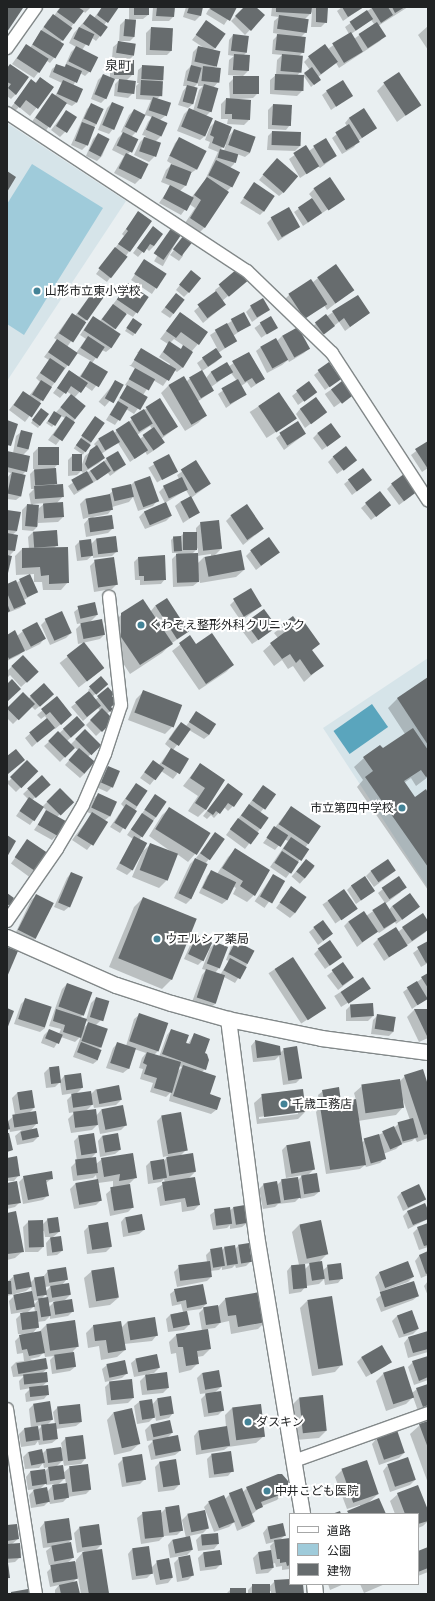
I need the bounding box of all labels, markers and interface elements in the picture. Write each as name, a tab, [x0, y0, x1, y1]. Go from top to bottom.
district label: 泉町	[105, 57, 131, 73]
place label: 山形市立東小学校	[45, 284, 141, 298]
marker: 山形市立東小学校	[32, 286, 42, 296]
place label: くわぞえ整形外科クリニック	[149, 618, 305, 632]
marker: くわぞえ整形外科クリニック	[136, 620, 146, 630]
place label: 市立第四中学校	[310, 801, 394, 815]
marker: 市立第四中学校	[397, 803, 407, 813]
place label: ウエルシア薬局	[165, 932, 249, 946]
marker: ウエルシア薬局	[152, 934, 162, 944]
place label: 千歳工務店	[292, 1097, 352, 1111]
marker: 千歳工務店	[279, 1099, 289, 1109]
place label: ダスキン	[256, 1415, 304, 1429]
marker: ダスキン	[243, 1417, 253, 1427]
place label: 中井こども医院	[275, 1484, 359, 1498]
marker: 中井こども医院	[262, 1486, 272, 1496]
legend	[289, 1513, 419, 1585]
text: 道路	[327, 1523, 351, 1538]
text: 公園	[327, 1543, 351, 1558]
text: 建物	[327, 1563, 351, 1578]

